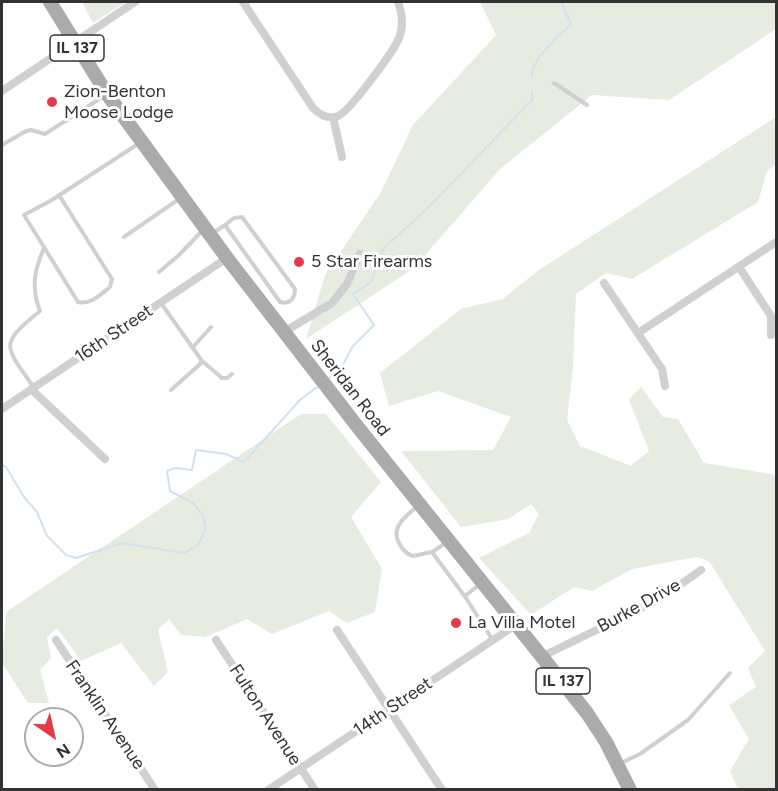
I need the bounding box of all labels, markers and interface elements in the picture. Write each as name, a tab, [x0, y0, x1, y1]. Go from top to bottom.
road number: IL 137	[50, 35, 104, 61]
place label: Zion-Benton Moose Lodge	[64, 81, 174, 124]
marker: Zion-Benton Moose Lodge	[45, 95, 59, 109]
place label: 5 Star Firearms	[311, 251, 432, 273]
marker: 5 Star Firearms	[292, 255, 306, 269]
street label: 16th Street	[71, 300, 157, 368]
street label: Sheridan Road	[306, 335, 394, 441]
street label: Burke Drive	[594, 574, 684, 638]
place label: La Villa Motel	[468, 612, 575, 634]
marker: La Villa Motel	[449, 616, 463, 630]
street label: Franklin Avenue	[61, 656, 149, 774]
street label: Fulton Avenue	[224, 660, 306, 770]
road number: IL 137	[536, 668, 590, 694]
street label: 14th Street	[350, 673, 436, 741]
north arrow	[24, 707, 84, 767]
text: N	[53, 739, 74, 762]

